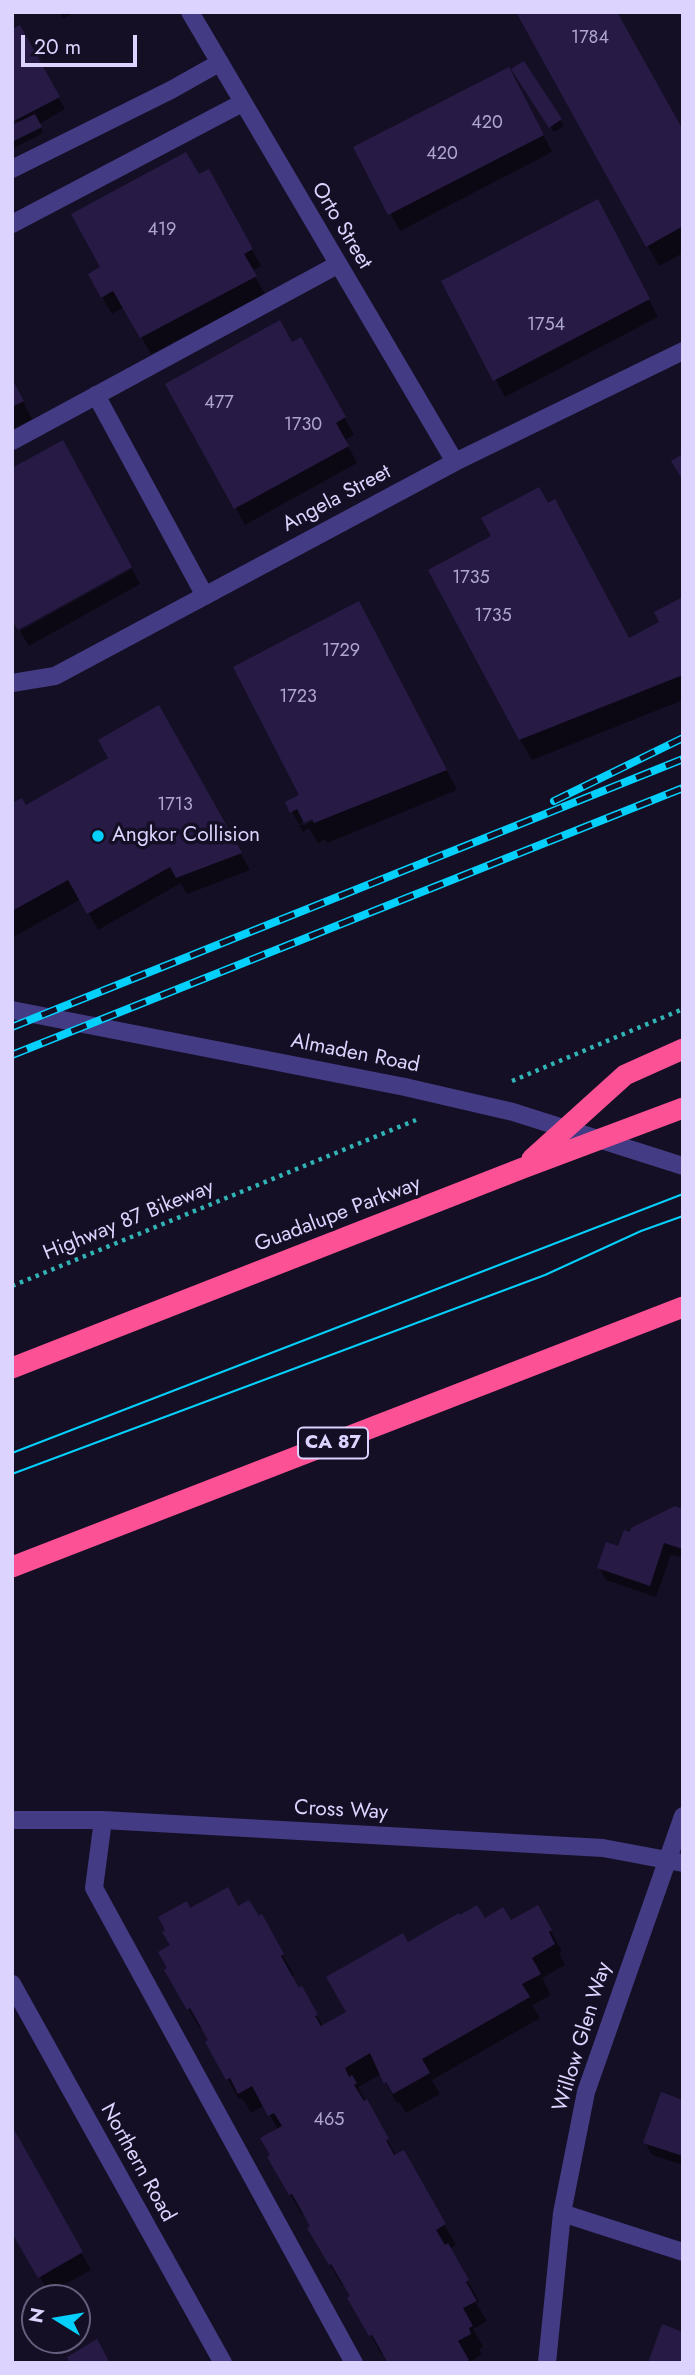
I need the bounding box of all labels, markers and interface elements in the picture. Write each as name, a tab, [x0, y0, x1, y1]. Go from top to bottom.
scale bar	[24, 21, 140, 65]
house number: 1784	[571, 28, 609, 50]
text: 20 m	[34, 32, 81, 62]
house number: 420	[471, 113, 503, 135]
house number: 420	[426, 144, 458, 166]
street label: Orto Street	[305, 178, 377, 274]
house number: 419	[148, 220, 176, 242]
house number: 1754	[527, 315, 565, 337]
house number: 477	[204, 393, 234, 415]
house number: 1730	[284, 415, 322, 437]
street label: Angela Street	[279, 460, 395, 538]
house number: 1735	[452, 568, 490, 590]
house number: 1735	[474, 606, 512, 628]
house number: 1729	[322, 641, 360, 663]
house number: 1723	[279, 687, 317, 709]
house number: 1713	[157, 795, 193, 817]
place label: Angkor Collision	[112, 823, 260, 849]
marker: Angkor Collision	[90, 828, 106, 844]
street label: Almaden Road	[289, 1029, 421, 1079]
street label: Guadalupe Parkway	[251, 1172, 425, 1258]
street label: Highway 87 Bikeway	[40, 1175, 218, 1267]
road number: CA 87	[298, 1428, 368, 1458]
street label: Cross Way	[293, 1796, 389, 1826]
street label: Willow Glen Way	[548, 1959, 618, 2115]
street label: Northern Road	[94, 2099, 180, 2227]
house number: 465	[313, 2110, 345, 2132]
north arrow	[21, 2284, 91, 2354]
text: N	[22, 2305, 52, 2325]

